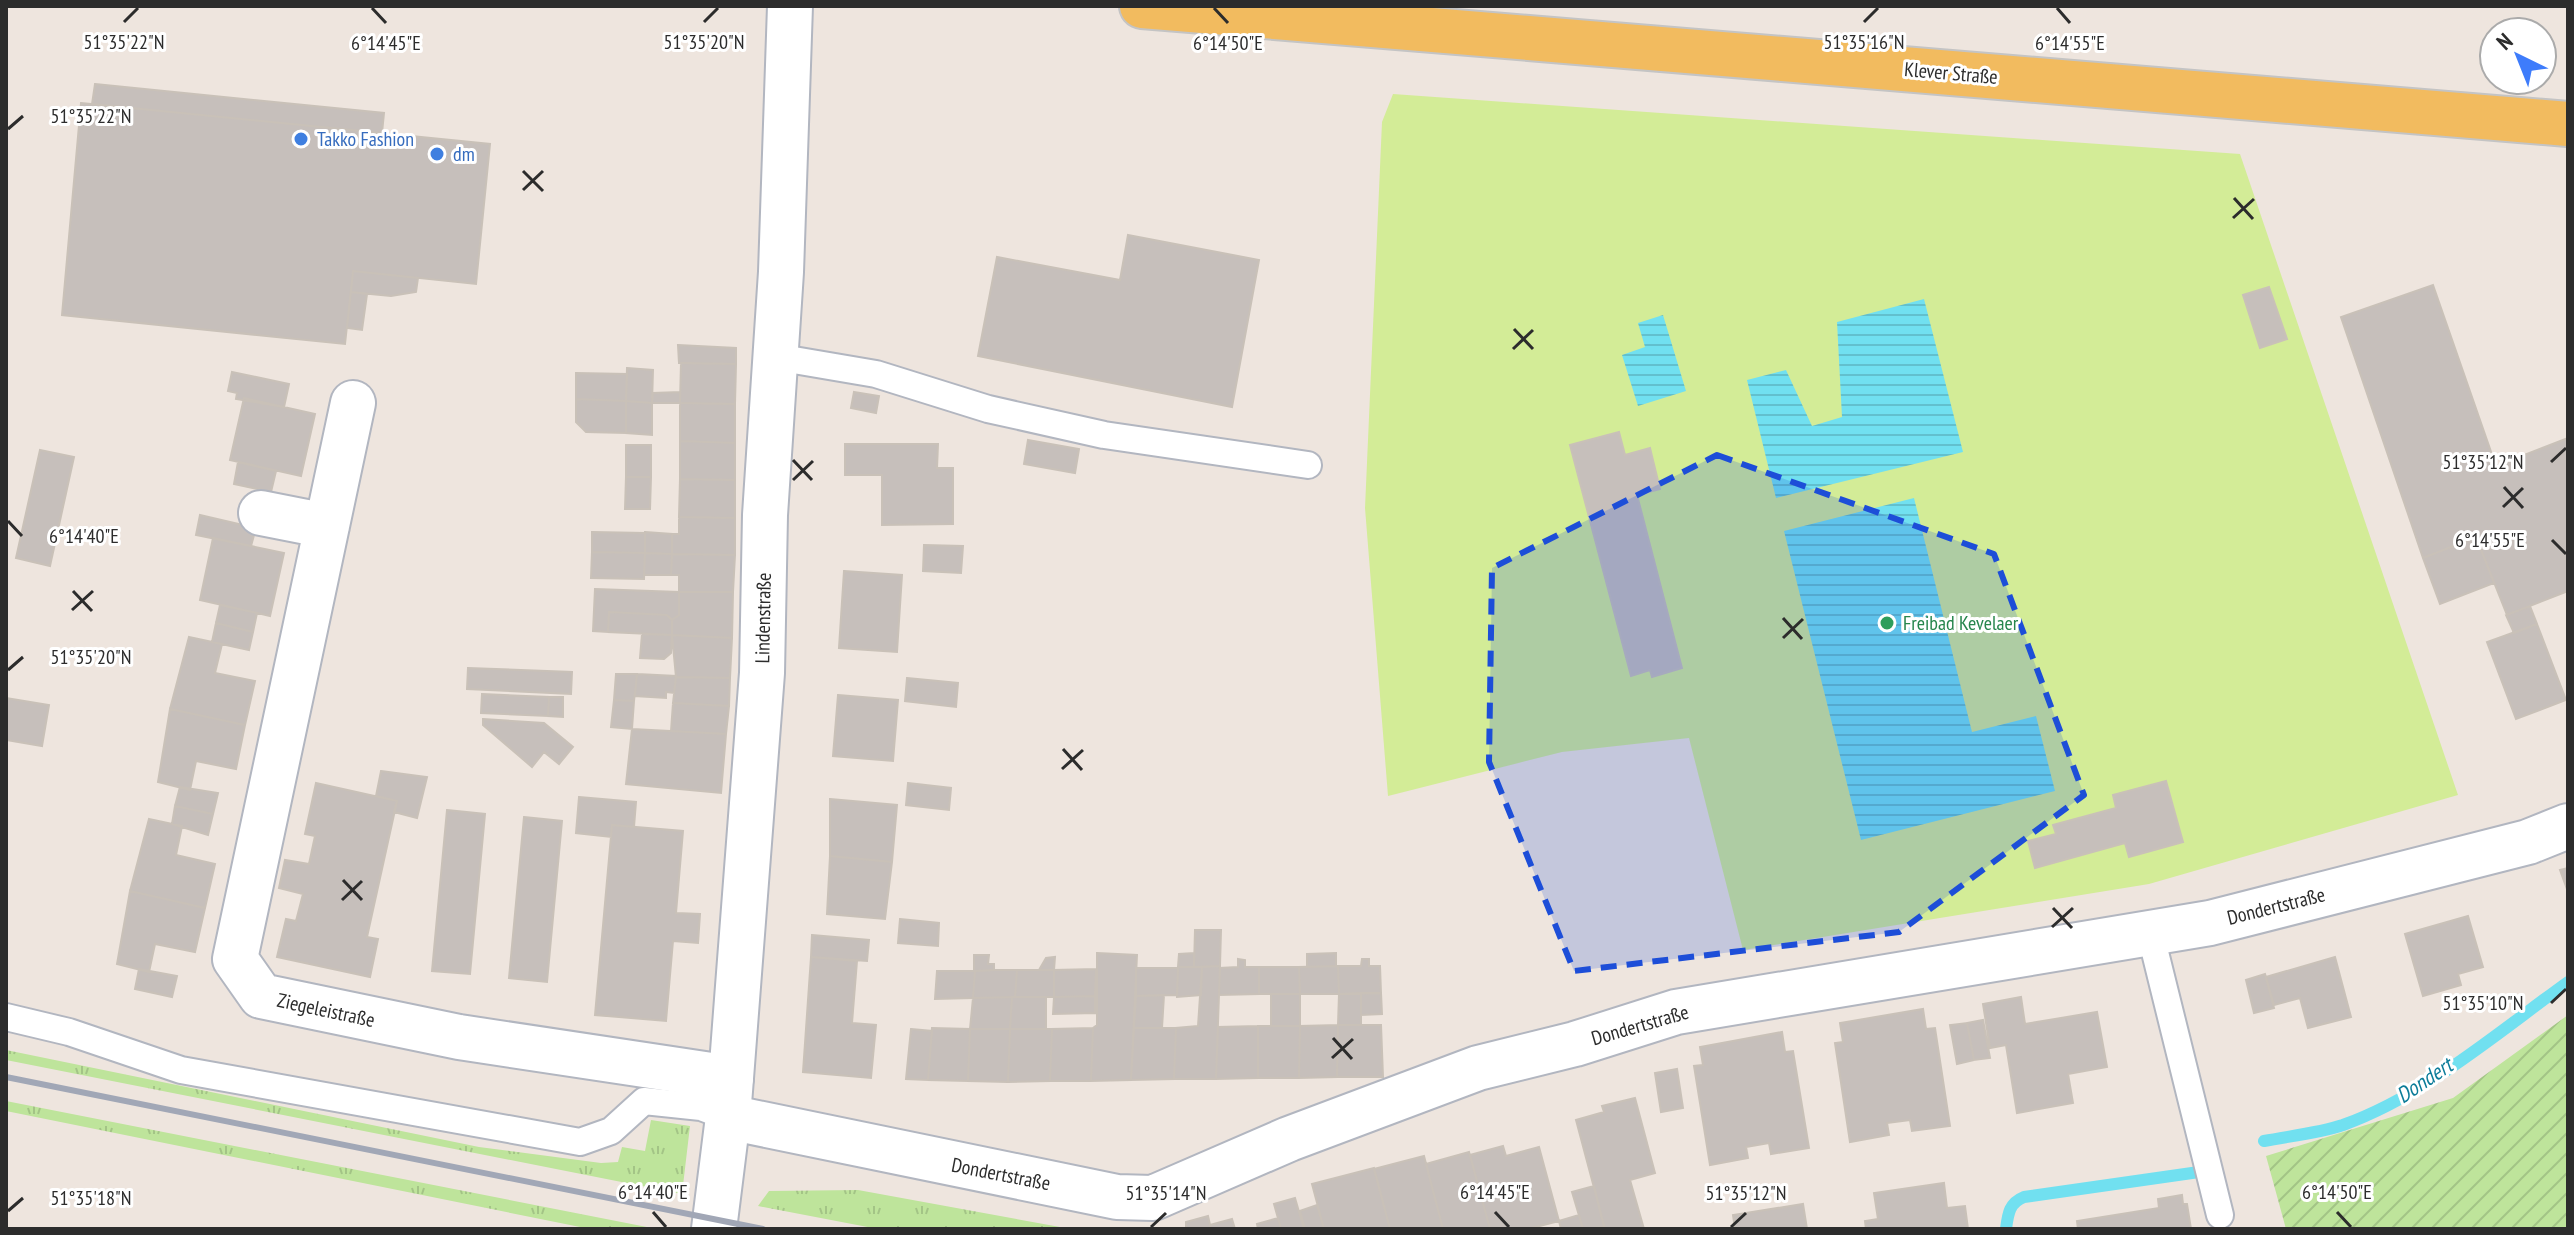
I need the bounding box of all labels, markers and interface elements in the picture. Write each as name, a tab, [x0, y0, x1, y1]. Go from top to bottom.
north arrow	[2478, 16, 2558, 96]
text: N	[2490, 27, 2518, 56]
text: 51°35'22"N	[84, 29, 164, 55]
text: 51°35'20"N	[664, 29, 744, 55]
text: 51°35'16"N	[1824, 29, 1904, 55]
text: 6°14'45"E	[351, 30, 421, 56]
text: 6°14'50"E	[1193, 30, 1263, 56]
text: 6°14'55"E	[2035, 30, 2105, 56]
street label: Klever Straße	[1903, 56, 1999, 90]
text: 51°35'22"N	[51, 103, 131, 129]
place label: Takko Fashion	[317, 126, 414, 152]
marker: Takko Fashion	[292, 130, 310, 148]
place label: dm	[453, 141, 475, 167]
marker: dm	[428, 145, 446, 163]
text: 51°35'12"N	[2443, 449, 2523, 475]
text: 6°14'40"E	[49, 523, 119, 549]
text: 6°14'55"E	[2455, 527, 2525, 553]
street label: Lindenstraße	[749, 572, 777, 664]
place label: Freibad Kevelaer	[1903, 610, 2019, 636]
marker: Freibad Kevelaer	[1878, 614, 1896, 632]
text: 51°35'20"N	[51, 644, 131, 670]
street label: Dondertstraße	[2224, 881, 2328, 931]
street label: Ziegeleistraße	[275, 987, 377, 1033]
text: 51°35'10"N	[2443, 990, 2523, 1016]
street label: Dondertstraße	[1588, 999, 1692, 1051]
water label: Dondert	[2390, 1049, 2460, 1109]
street label: Dondertstraße	[949, 1152, 1053, 1196]
text: 6°14'40"E	[618, 1179, 688, 1205]
text: 6°14'45"E	[1460, 1179, 1530, 1205]
text: 6°14'50"E	[2302, 1179, 2372, 1205]
text: 51°35'14"N	[1126, 1180, 1206, 1206]
text: 51°35'12"N	[1706, 1180, 1786, 1206]
text: 51°35'18"N	[51, 1185, 131, 1211]

